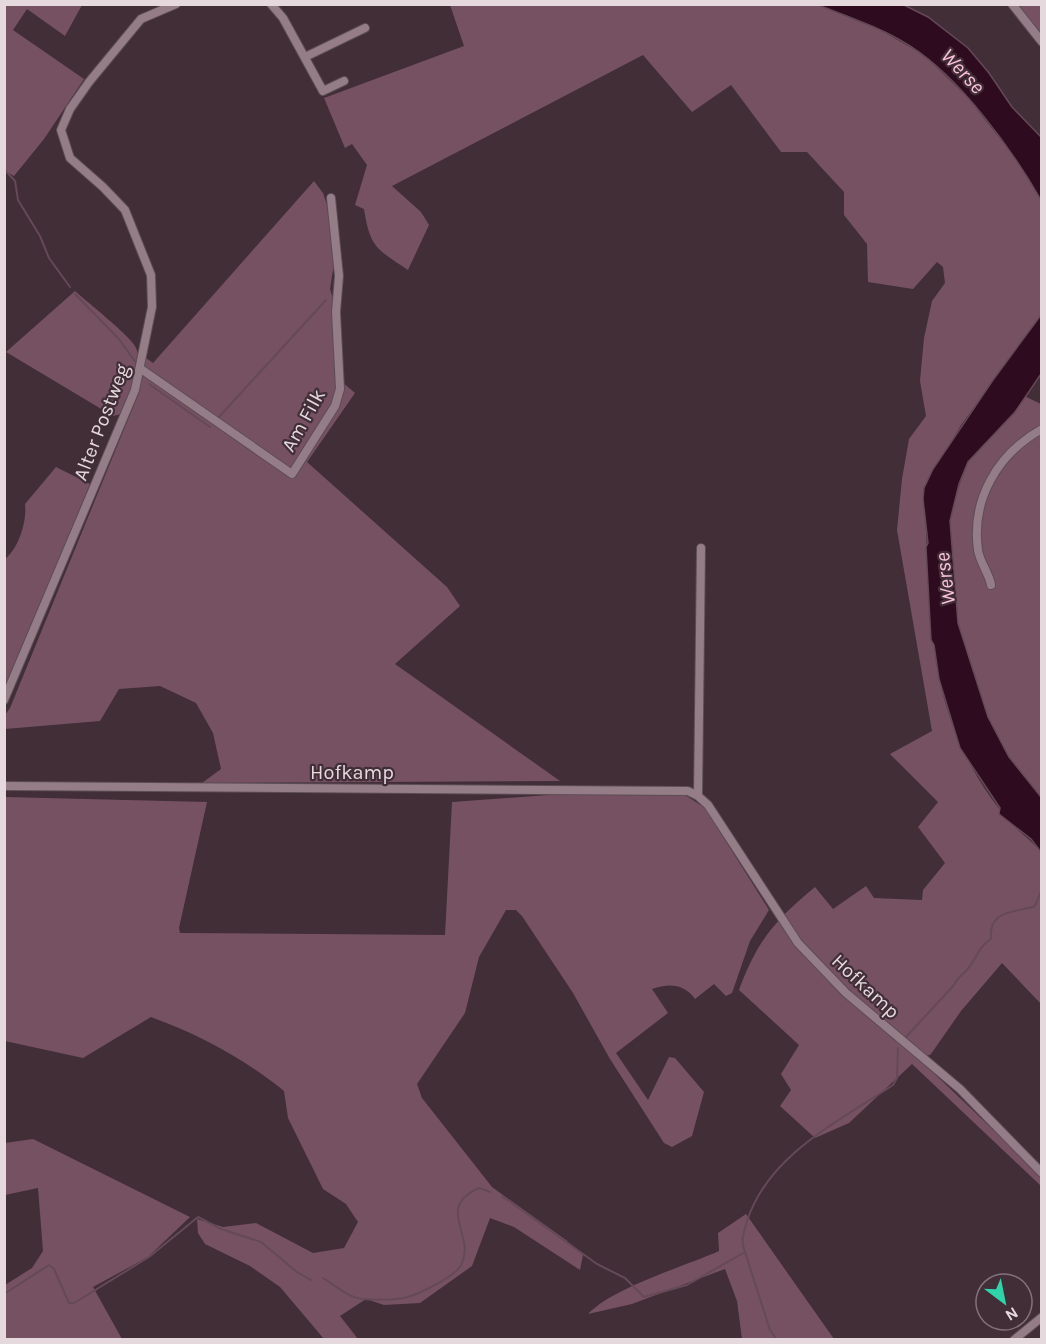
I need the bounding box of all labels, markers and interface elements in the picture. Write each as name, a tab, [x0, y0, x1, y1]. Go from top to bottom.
water label: Werse	[936, 43, 990, 99]
street label: Alter Postweg	[69, 361, 134, 484]
street label: Am Filk	[277, 385, 330, 456]
water label: Werse	[930, 551, 960, 607]
street label: Hofkamp	[310, 761, 394, 784]
street label: Hofkamp	[827, 949, 904, 1023]
north arrow	[974, 1272, 1034, 1332]
text: N	[1002, 1303, 1022, 1325]

